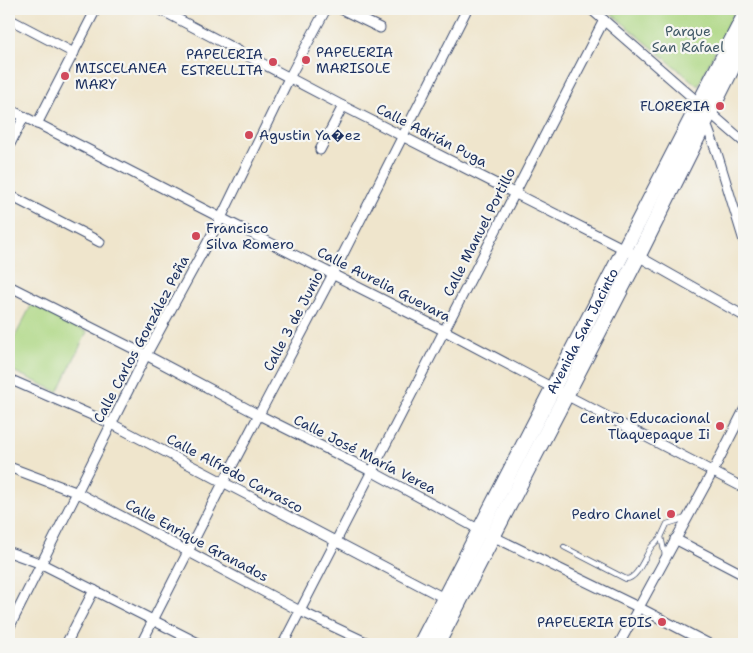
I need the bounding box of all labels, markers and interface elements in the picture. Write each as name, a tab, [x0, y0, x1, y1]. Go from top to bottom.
park label: Parque San Rafael	[652, 22, 725, 56]
place label: PAPELERIA MARISOLE	[316, 43, 393, 77]
place label: PAPELERIA ESTRELLITA	[181, 45, 263, 79]
marker: PAPELERIA MARISOLE	[300, 54, 312, 66]
marker: PAPELERIA ESTRELLITA	[267, 56, 279, 68]
place label: MISCELANEA MARY	[75, 59, 167, 93]
marker: MISCELANEA MARY	[59, 70, 71, 82]
place label: FLORERIA	[640, 97, 710, 115]
street label: Calle Adrián Puga	[374, 99, 491, 171]
marker: FLORERIA	[714, 100, 726, 112]
place label: Agustin Ya�ez	[259, 126, 361, 144]
marker: Agustin Ya�ez	[243, 129, 255, 141]
street label: Calle Manuel Portillo	[439, 165, 519, 299]
place label: Francisco Silva Romero	[206, 219, 294, 253]
marker: Francisco Silva Romero	[190, 230, 202, 242]
street label: Calle Aurelia Guevara	[314, 243, 454, 326]
street label: Calle Carlos González Peña	[89, 252, 193, 426]
street label: Avenida San Jacinto	[542, 265, 622, 397]
street label: Calle 3 de Junio	[259, 268, 327, 374]
place label: Centro Educacional Tlaquepaque Ii	[580, 409, 711, 443]
street label: Calle José María Verea	[291, 410, 440, 498]
marker: Centro Educacional Tlaquepaque Ii	[714, 420, 726, 432]
street label: Calle Alfredo Carrasco	[164, 429, 306, 517]
street label: Calle Enrique Granados	[122, 495, 272, 585]
place label: Pedro Chanel	[572, 505, 662, 523]
marker: Pedro Chanel	[665, 508, 677, 520]
place label: PAPELERIA EDIS	[537, 613, 652, 631]
marker: PAPELERIA EDIS	[656, 616, 668, 628]

